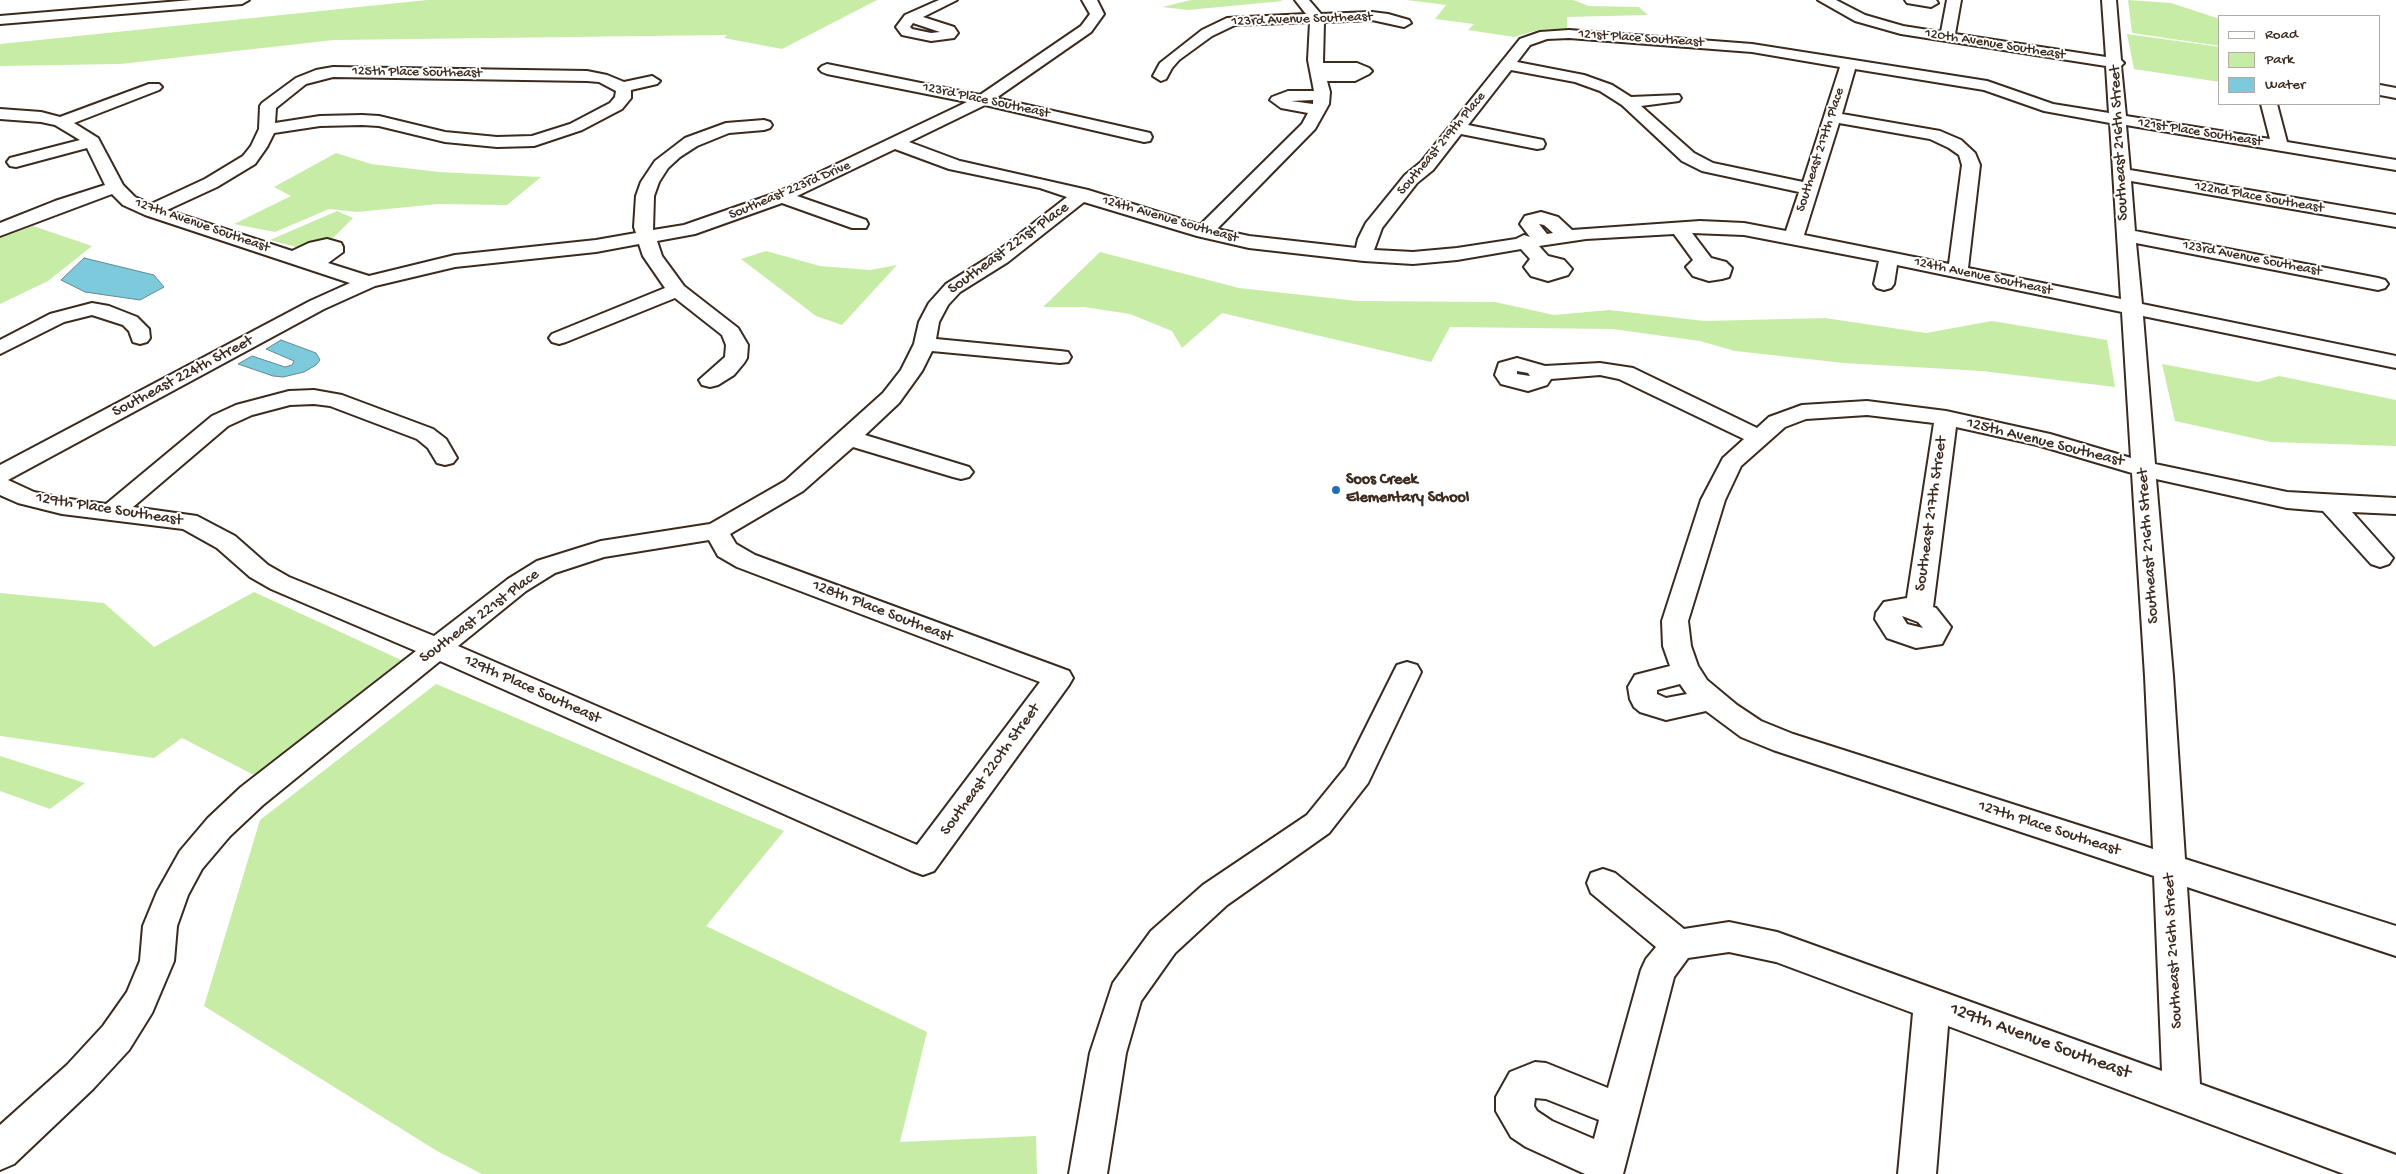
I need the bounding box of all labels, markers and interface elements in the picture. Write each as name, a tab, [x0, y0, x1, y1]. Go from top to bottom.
street label: 123rd Avenue Southeast	[1231, 9, 1373, 31]
legend	[2218, 15, 2381, 105]
street label: 121st Place Southeast	[1578, 26, 1704, 52]
street label: 120th Avenue Southeast	[1924, 26, 2066, 64]
text: Road	[2265, 26, 2298, 44]
text: Park	[2265, 51, 2294, 69]
street label: 125th Place Southeast	[352, 63, 482, 83]
street label: Southeast 216th Street	[2106, 65, 2134, 221]
text: Water	[2265, 76, 2305, 94]
street label: 123rd Place Southeast	[921, 79, 1051, 123]
street label: Southeast 217th Place	[1793, 86, 1849, 214]
street label: Southeast 219th Place	[1394, 89, 1490, 199]
street label: 121st Place Southeast	[2137, 115, 2263, 151]
street label: Southeast 223rd Drive	[727, 158, 853, 224]
street label: 122nd Place Southeast	[2193, 178, 2325, 218]
street label: 124th Avenue Southeast	[1100, 193, 1240, 247]
street label: 127th Avenue Southeast	[133, 195, 271, 257]
street label: Southeast 221st Place	[945, 199, 1073, 299]
street label: 123rd Avenue Southeast	[2181, 237, 2323, 281]
street label: 124th Avenue Southeast	[1913, 254, 2053, 300]
street label: Southeast 224th Street	[109, 332, 257, 422]
street label: 125th Avenue Southeast	[1964, 414, 2126, 472]
street label: Southeast 217th Street	[1912, 435, 1952, 593]
street label: Southeast 216th Street	[2134, 468, 2164, 624]
place label: Soos Creek Elementary School	[1346, 471, 1469, 509]
marker: Soos Creek Elementary School	[1330, 484, 1342, 496]
street label: 129th Place Southeast	[34, 489, 184, 531]
street label: Southeast 221st Place	[416, 566, 544, 668]
street label: 128th Place Southeast	[809, 576, 955, 648]
street label: 129th Place Southeast	[461, 651, 603, 729]
street label: Southeast 220th Street	[937, 700, 1045, 840]
street label: 127th Place Southeast	[1976, 797, 2122, 861]
street label: Southeast 216th Street	[2160, 873, 2188, 1029]
street label: 129th Avenue Southeast	[1946, 999, 2134, 1085]

